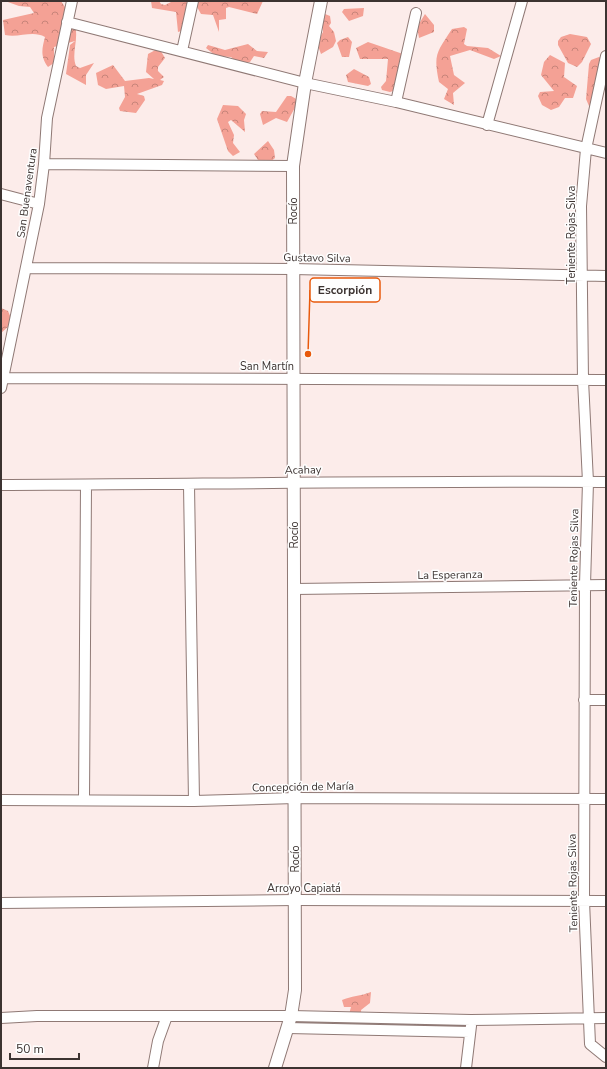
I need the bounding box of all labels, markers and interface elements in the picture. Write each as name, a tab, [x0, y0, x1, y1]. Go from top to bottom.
street label: San Buenaventura	[13, 147, 41, 239]
street label: Teniente Rojas Silva	[564, 185, 579, 284]
street label: Rocío	[286, 197, 301, 225]
street label: Gustavo Silva	[283, 250, 351, 266]
callout: Escorpión	[310, 278, 380, 302]
text: Escorpión	[318, 282, 372, 298]
street label: San Martín	[240, 359, 294, 374]
street label: Acahay	[285, 462, 322, 478]
street label: Teniente Rojas Silva	[566, 508, 582, 607]
street label: Rocío	[287, 521, 302, 549]
street label: La Esperanza	[417, 567, 483, 583]
street label: Concepción de María	[252, 779, 354, 795]
street label: Teniente Rojas Silva	[565, 833, 581, 932]
street label: Rocío	[288, 845, 303, 873]
street label: Arroyo Capiatá	[267, 881, 341, 896]
scale bar	[10, 1035, 79, 1061]
text: 50 m	[16, 1041, 44, 1057]

